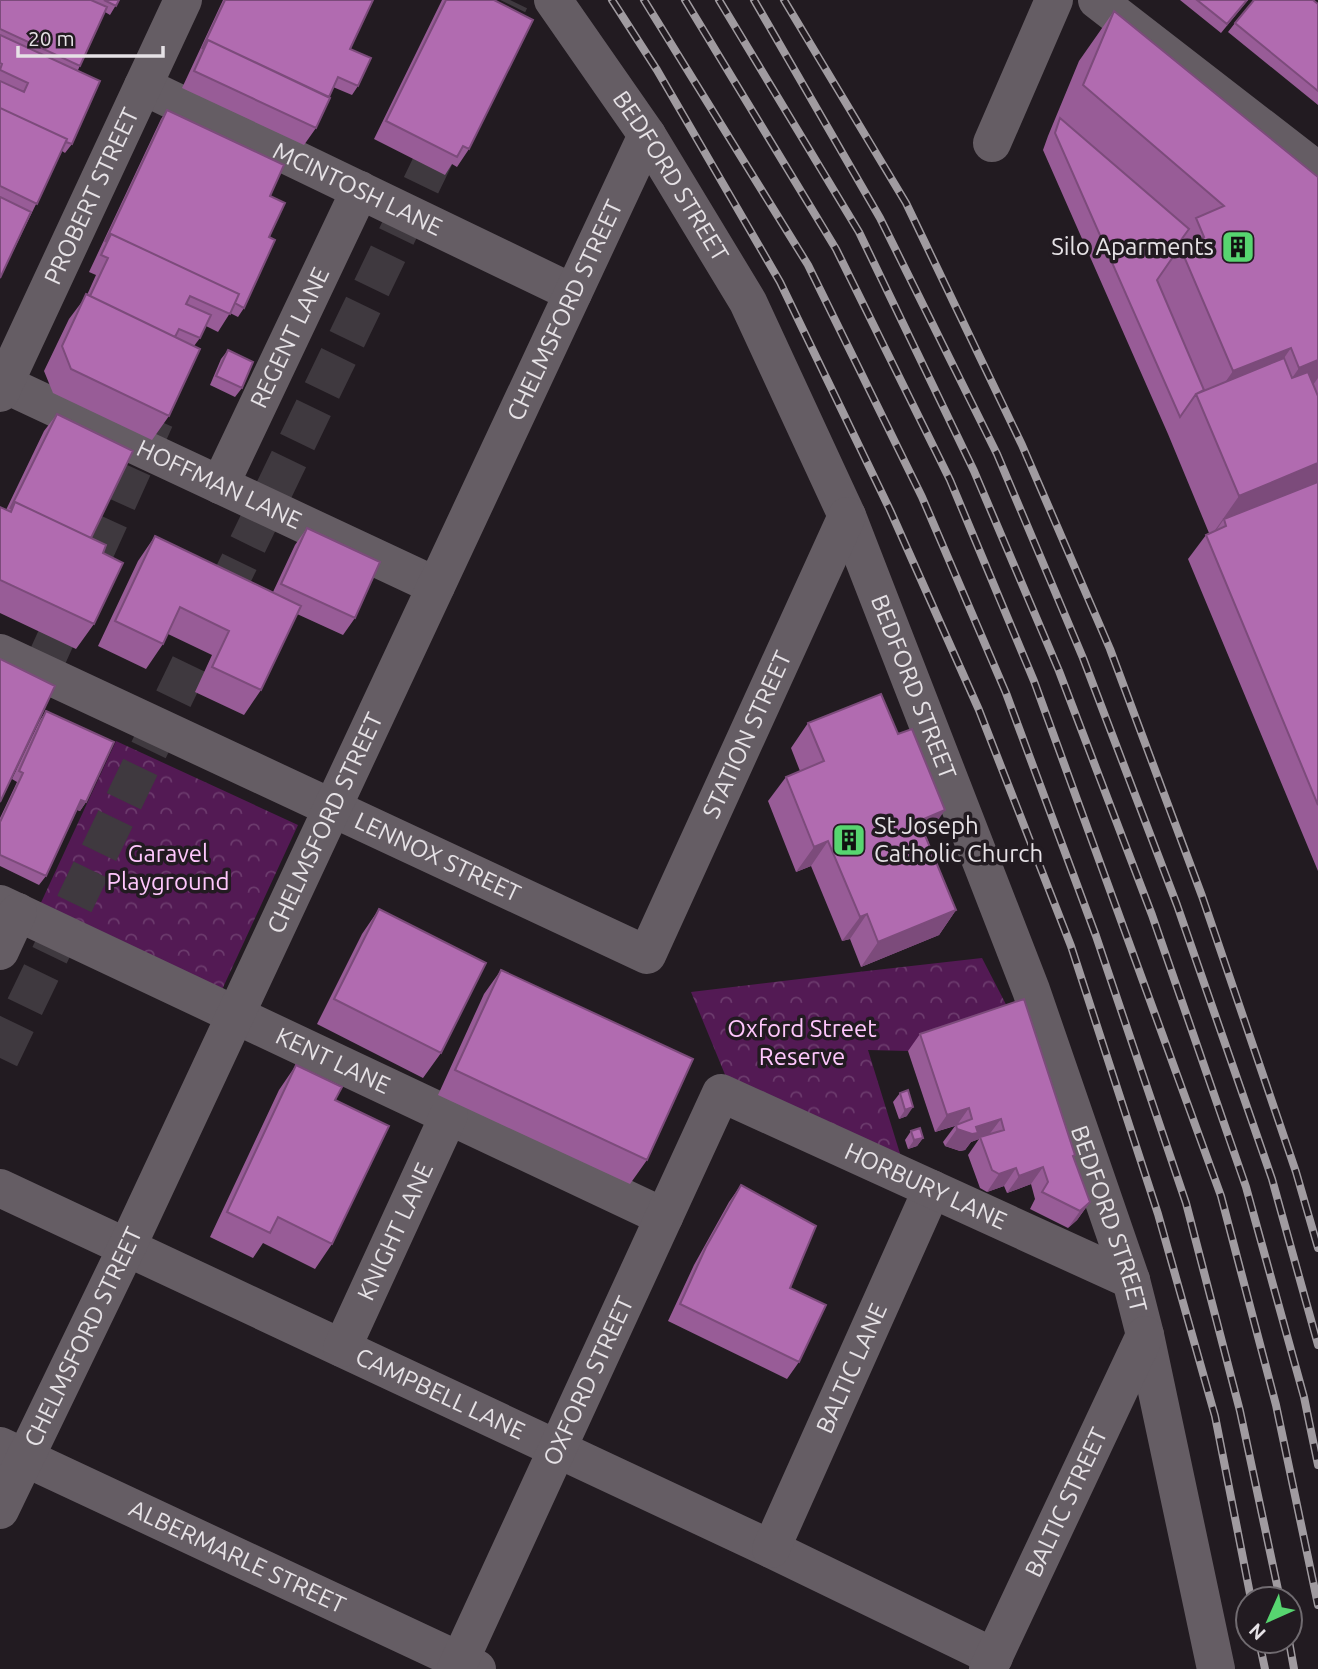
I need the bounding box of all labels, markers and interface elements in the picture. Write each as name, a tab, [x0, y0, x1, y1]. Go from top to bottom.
scale bar	[18, 14, 163, 58]
text: 20 m	[28, 26, 75, 50]
street label: BEDFORD STREET	[608, 86, 734, 266]
street label: PROBERT STREET	[38, 104, 144, 289]
street label: MCINTOSH LANE	[269, 137, 447, 241]
street label: CHELMSFORD STREET	[501, 196, 628, 425]
building icon: Silo Aparments	[1219, 228, 1257, 266]
place label: Silo Aparments	[1051, 233, 1214, 260]
street label: REGENT LANE	[245, 263, 334, 412]
street label: HOFFMAN LANE	[133, 434, 306, 534]
street label: BEDFORD STREET	[866, 591, 962, 783]
street label: STATION STREET	[697, 647, 797, 822]
street label: CHELMSFORD STREET	[262, 708, 388, 938]
street label: LENNOX STREET	[351, 807, 525, 907]
place label: St Joseph Catholic Church	[874, 812, 1043, 867]
building icon: St Joseph Catholic Church	[830, 821, 868, 859]
park label: Garavel Playground	[107, 840, 229, 895]
park label: Oxford Street Reserve	[727, 1015, 877, 1070]
street label: KENT LANE	[272, 1022, 395, 1099]
street label: BEDFORD STREET	[1066, 1122, 1153, 1315]
street label: HORBURY LANE	[841, 1137, 1011, 1235]
street label: KNIGHT LANE	[352, 1158, 438, 1305]
street label: CHELMSFORD STREET	[19, 1223, 147, 1451]
street label: OXFORD STREET	[538, 1292, 639, 1470]
street label: BALTIC LANE	[811, 1299, 892, 1437]
street label: CAMPBELL LANE	[351, 1342, 529, 1445]
street label: BALTIC STREET	[1019, 1423, 1112, 1581]
street label: ALBERMARLE STREET	[125, 1494, 350, 1619]
north arrow	[1234, 1585, 1304, 1655]
text: N	[1244, 1619, 1270, 1645]

